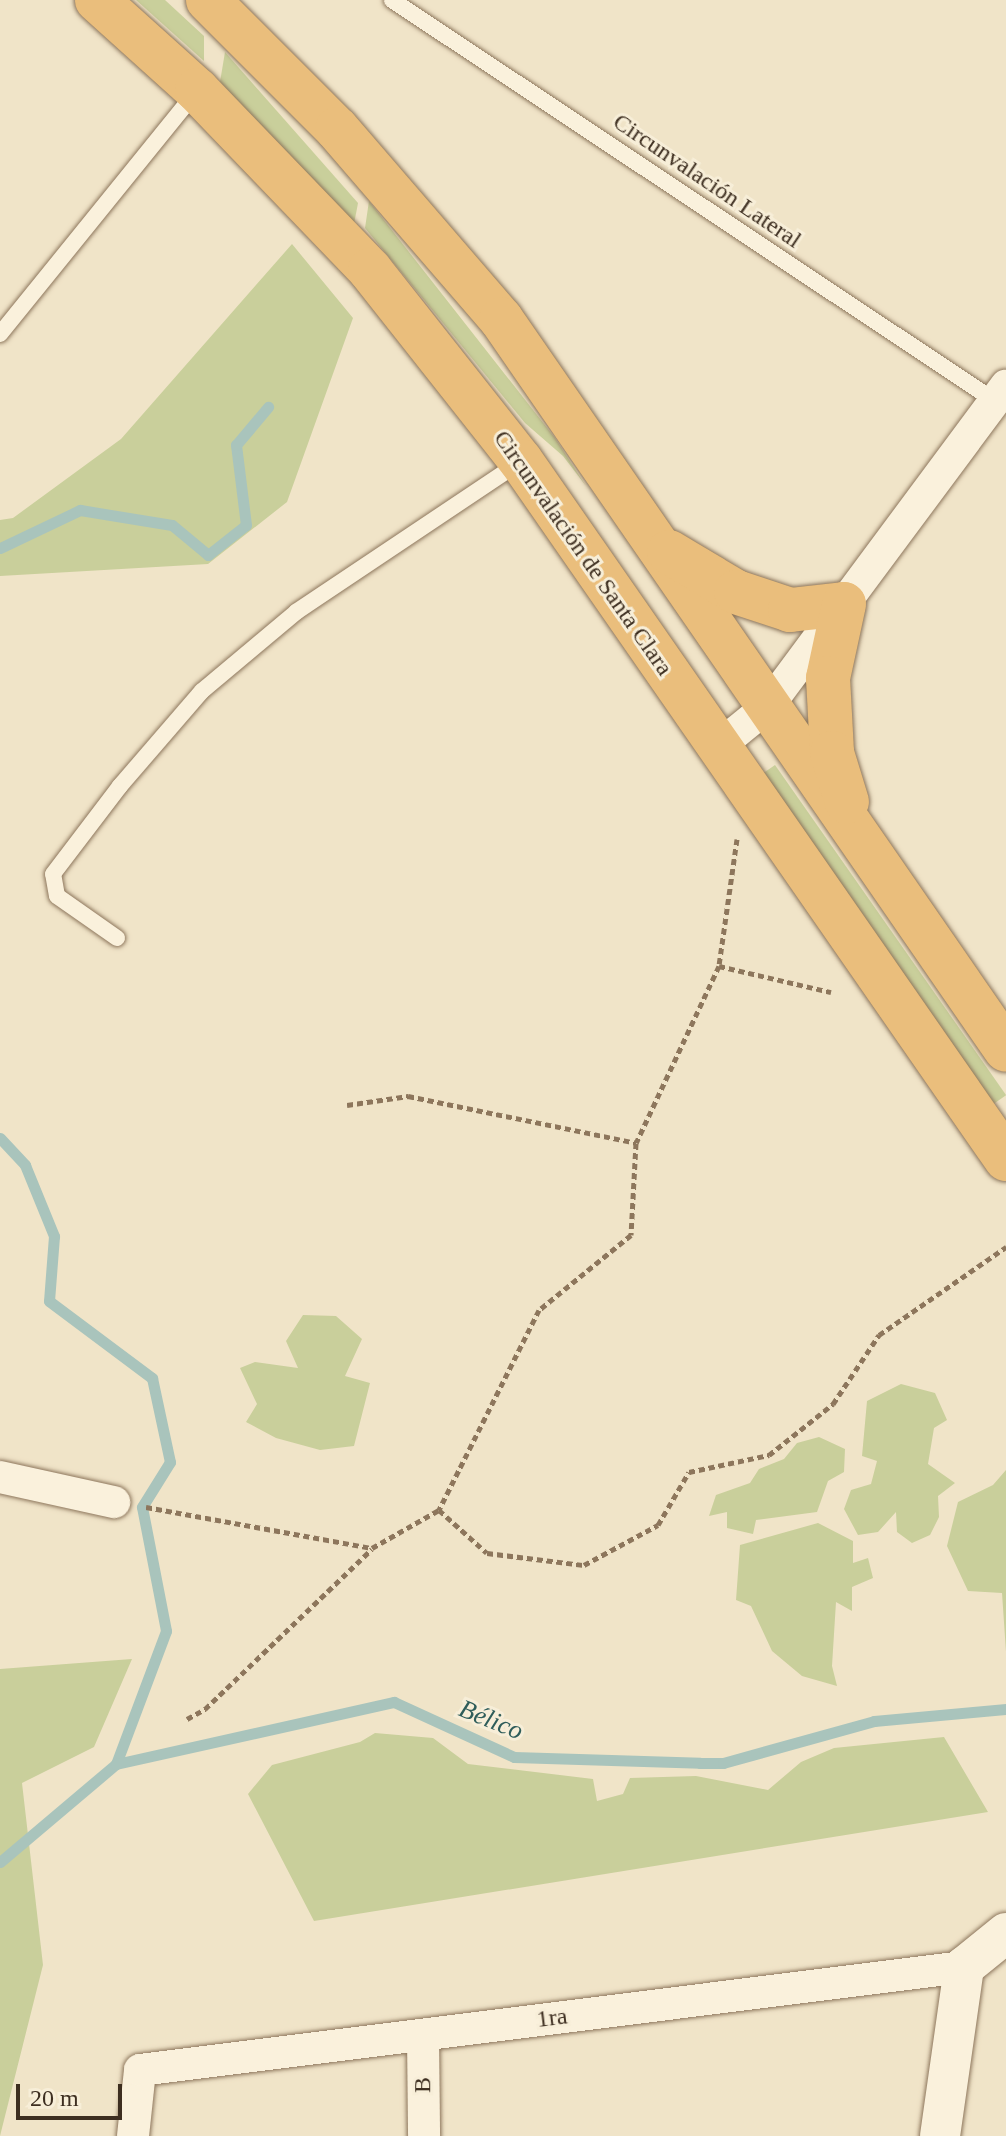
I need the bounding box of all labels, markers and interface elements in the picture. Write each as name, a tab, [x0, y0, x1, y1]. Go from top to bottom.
street label: Circunvalación Lateral	[608, 107, 806, 255]
street label: Circunvalación de Santa Clara	[487, 425, 679, 681]
water label: Bélico	[454, 1693, 528, 1747]
street label: 1ra	[535, 2002, 569, 2034]
scale bar	[20, 2068, 126, 2118]
street label: B	[409, 2077, 437, 2093]
text: 20 m	[30, 2085, 79, 2111]

